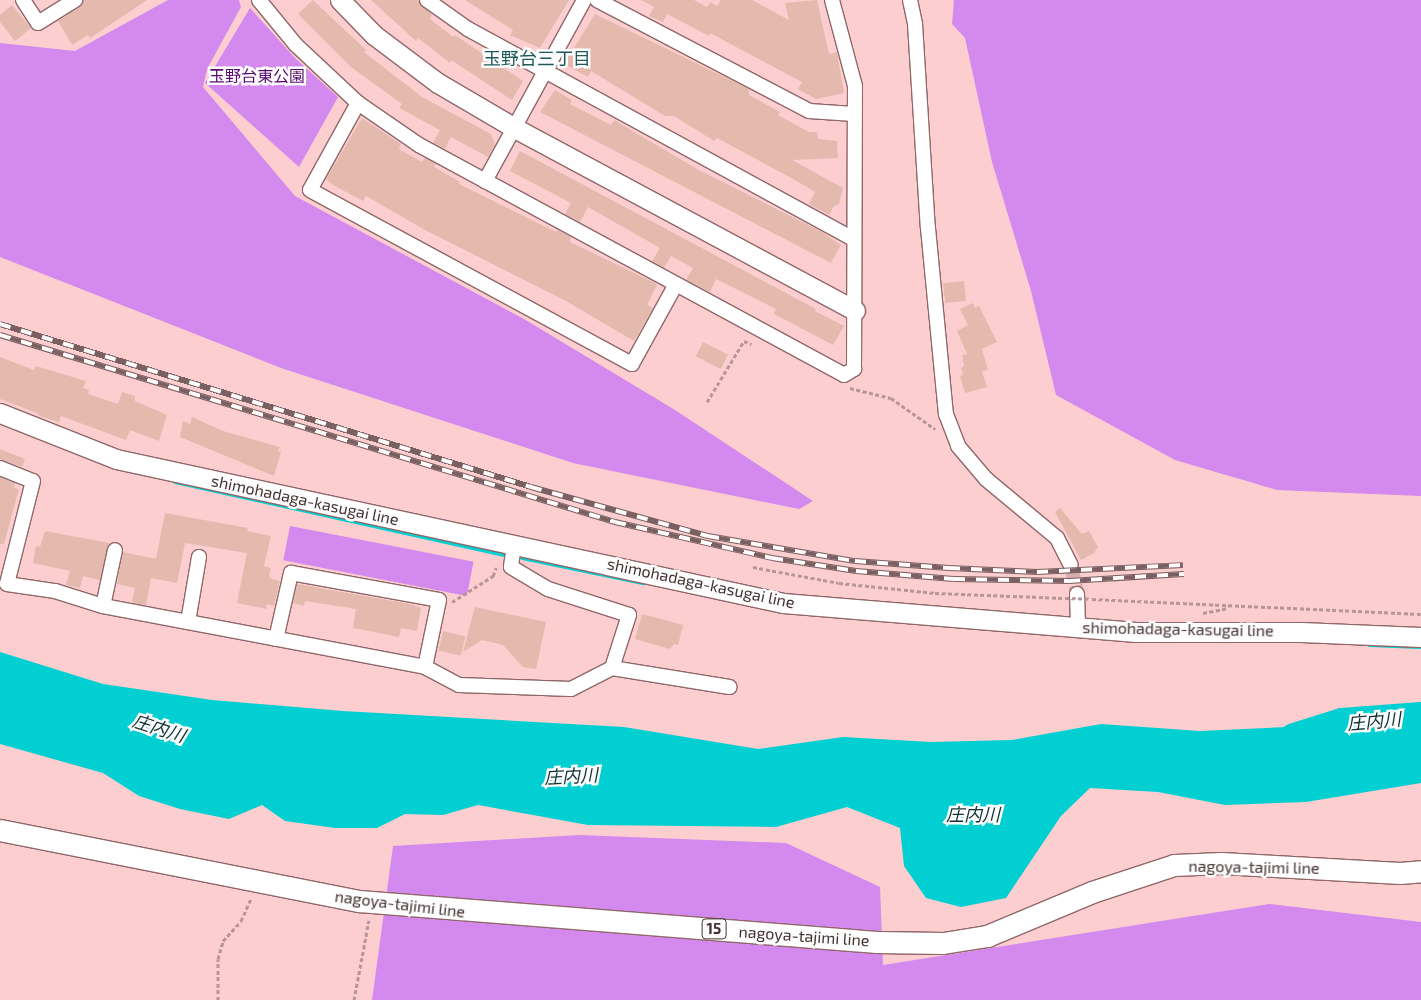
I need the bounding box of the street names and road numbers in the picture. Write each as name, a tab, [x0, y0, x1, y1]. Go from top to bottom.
street label: shimohadaga-kasugai line	[209, 471, 401, 529]
street label: shimohadaga-kasugai line	[605, 554, 797, 612]
street label: shimohadaga-kasugai line	[1082, 618, 1274, 640]
street label: nagoya-tajimi line	[1188, 856, 1320, 878]
street label: nagoya-tajimi line	[334, 886, 466, 922]
road number: 15	[702, 916, 726, 942]
street label: nagoya-tajimi line	[738, 922, 870, 950]

